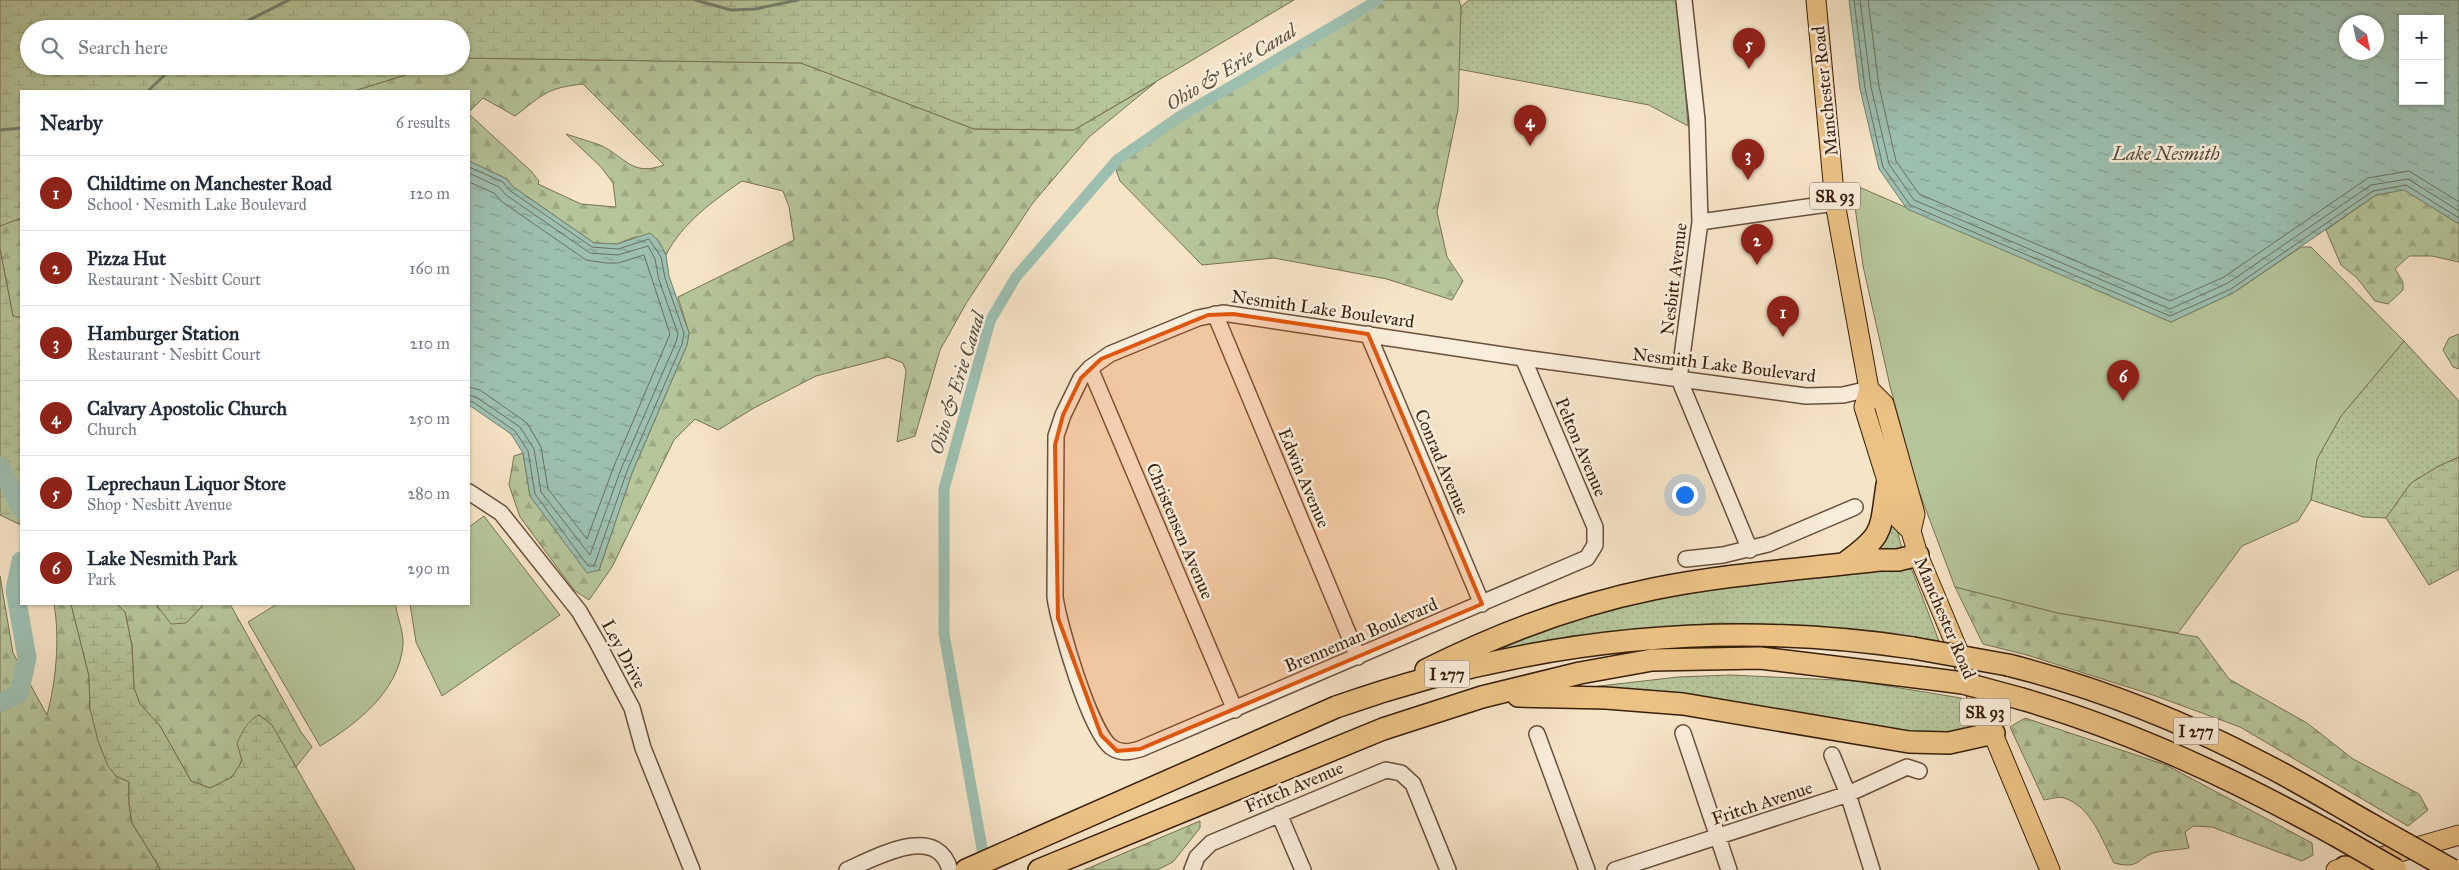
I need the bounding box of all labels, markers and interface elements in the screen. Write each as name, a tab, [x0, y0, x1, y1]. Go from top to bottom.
north arrow	[2339, 15, 2384, 60]
map controls	[2399, 15, 2444, 105]
button: +	[2399, 15, 2444, 60]
water label: Ohio & Erie Canal	[1162, 18, 1302, 115]
search box	[20, 20, 470, 75]
street label: Manchester Road	[1807, 25, 1843, 157]
pin: 5	[1733, 28, 1765, 69]
icon: search	[38, 34, 66, 62]
text: Search here	[78, 36, 168, 59]
button: −	[2399, 60, 2444, 105]
pin: 4	[1514, 105, 1546, 146]
text: Nearby	[40, 110, 103, 136]
text: 6 results	[396, 113, 450, 132]
pin: 3	[1732, 139, 1764, 180]
water label: Lake Nesmith	[2111, 142, 2220, 165]
text: Childtime on Manchester Road	[87, 172, 332, 195]
road number: SR 93	[1810, 182, 1860, 210]
text: 1	[53, 184, 59, 203]
text: 120 m	[410, 184, 450, 203]
text: School · Nesmith Lake Boulevard	[87, 195, 307, 214]
street label: Nesbitt Avenue	[1656, 221, 1692, 337]
pin: 2	[1741, 224, 1773, 265]
text: Pizza Hut	[87, 247, 166, 270]
text: 2	[52, 259, 60, 278]
text: 160 m	[409, 259, 450, 278]
text: Restaurant · Nesbitt Court	[87, 270, 261, 289]
street label: Nesmith Lake Boulevard	[1230, 285, 1416, 333]
pin: 1	[1767, 296, 1799, 337]
water label: Ohio & Erie Canal	[924, 307, 990, 457]
text: Hamburger Station	[87, 322, 239, 345]
text: 3	[53, 334, 59, 353]
text: 210 m	[410, 334, 450, 353]
street label: Nesmith Lake Boulevard	[1631, 343, 1817, 387]
text: Restaurant · Nesbitt Court	[87, 345, 261, 364]
pin: 6	[2107, 360, 2139, 401]
street label: Pelton Avenue	[1550, 394, 1612, 500]
text: Calvary Apostolic Church	[87, 397, 287, 420]
street label: Conrad Avenue	[1410, 406, 1474, 518]
text: 4	[52, 409, 60, 428]
text: 250 m	[409, 409, 450, 428]
text: Church	[87, 420, 137, 439]
street label: Edwin Avenue	[1273, 425, 1335, 531]
street label: Christensen Avenue	[1141, 460, 1219, 602]
text: Leprechaun Liquor Store	[87, 472, 286, 495]
your location	[1672, 482, 1698, 508]
text: 5	[52, 484, 60, 503]
text: 280 m	[407, 484, 450, 503]
text: Shop · Nesbitt Avenue	[87, 495, 232, 514]
text: Lake Nesmith Park	[87, 547, 237, 570]
street label: Manchester Road	[1909, 554, 1981, 682]
text: 6	[52, 559, 60, 578]
text: 290 m	[407, 559, 450, 578]
text: Park	[87, 570, 116, 589]
street label: Brenneman Boulevard	[1281, 593, 1441, 677]
street label: Ley Drive	[597, 616, 651, 692]
road number: I 277	[1424, 661, 1470, 688]
road number: SR 93	[1960, 699, 2010, 726]
road number: I 277	[2174, 718, 2218, 744]
street label: Fritch Avenue	[1241, 756, 1347, 818]
street label: Fritch Avenue	[1709, 776, 1815, 830]

